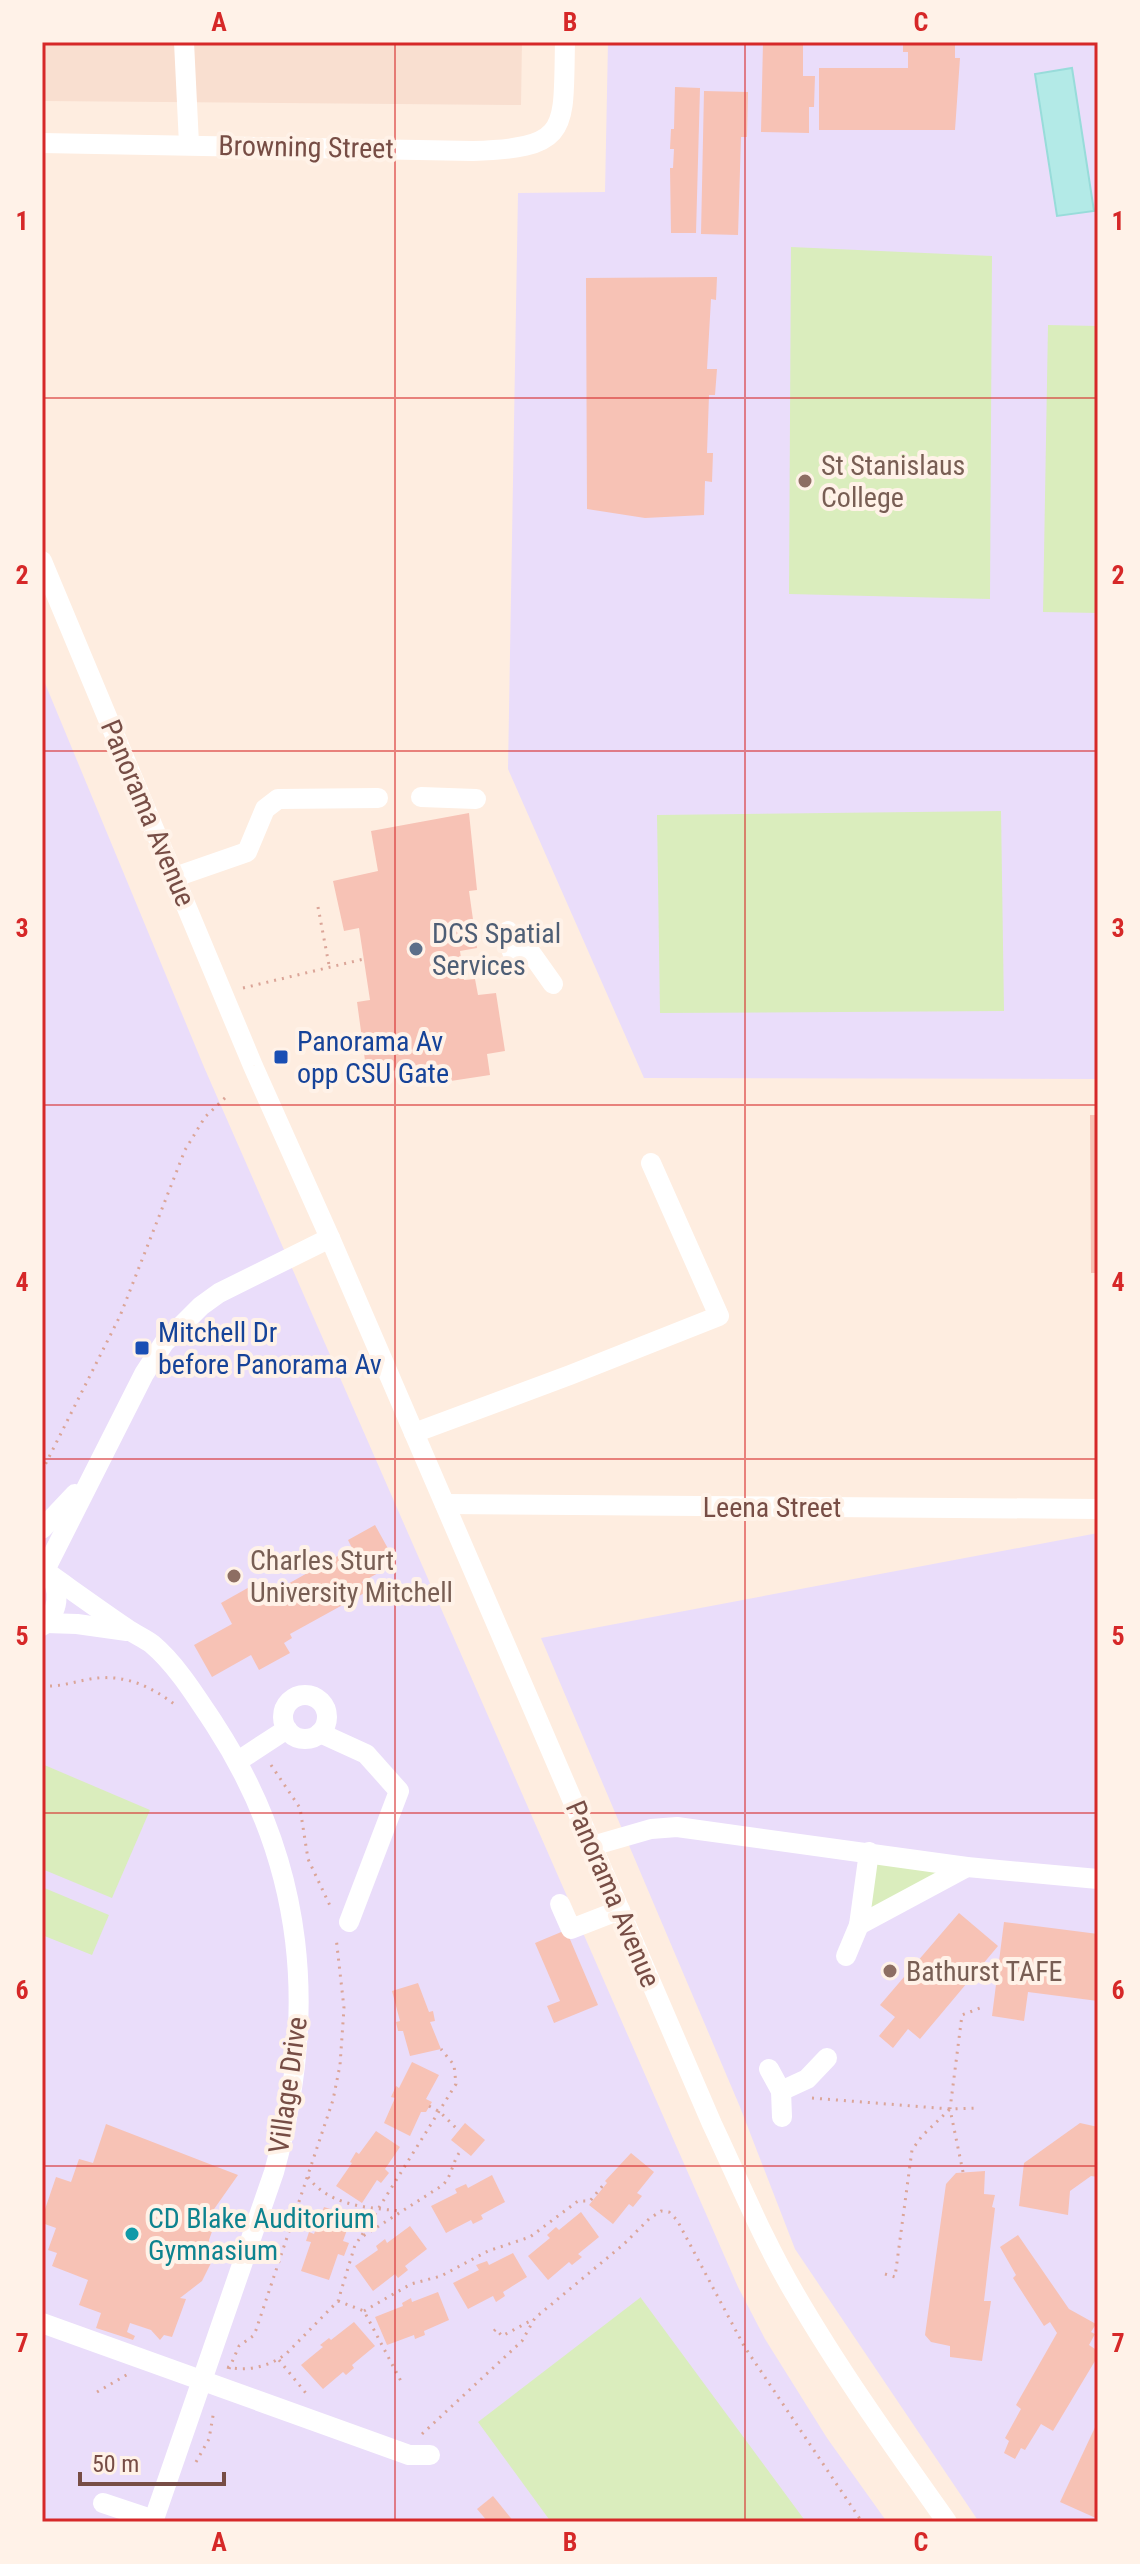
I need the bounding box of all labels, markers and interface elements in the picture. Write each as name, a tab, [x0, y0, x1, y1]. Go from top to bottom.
text: A	[211, 7, 227, 37]
text: B	[563, 7, 577, 37]
text: C	[914, 7, 929, 37]
street label: Browning Street	[218, 129, 394, 165]
text: 1	[15, 206, 29, 236]
text: 1	[1111, 206, 1125, 236]
place label: St Stanislaus College	[821, 449, 965, 514]
marker: St Stanislaus College	[796, 472, 814, 490]
text: 2	[15, 560, 29, 590]
text: 2	[1111, 560, 1125, 590]
street label: Panorama Avenue	[94, 715, 202, 911]
text: 3	[15, 913, 29, 943]
text: 3	[1111, 913, 1125, 943]
place label: DCS Spatial Services	[432, 917, 561, 982]
marker: DCS Spatial Services	[407, 940, 425, 958]
place label: Panorama Av opp CSU Gate	[297, 1025, 449, 1090]
marker: Panorama Av opp CSU Gate	[272, 1048, 290, 1066]
text: 4	[15, 1267, 29, 1297]
text: 4	[1111, 1267, 1125, 1297]
place label: Mitchell Dr before Panorama Av	[158, 1316, 382, 1381]
marker: Mitchell Dr before Panorama Av	[133, 1339, 151, 1357]
street label: Leena Street	[703, 1491, 841, 1524]
place label: Charles Sturt University Mitchell	[250, 1544, 453, 1609]
marker: Charles Sturt University Mitchell	[225, 1567, 243, 1585]
text: 5	[15, 1621, 29, 1651]
text: 5	[1111, 1621, 1125, 1651]
street label: Panorama Avenue	[559, 1796, 667, 1992]
place label: Bathurst TAFE	[906, 1955, 1063, 1988]
marker: Bathurst TAFE	[881, 1962, 899, 1980]
text: 6	[15, 1975, 29, 2005]
text: 6	[1111, 1975, 1125, 2005]
street label: Village Drive	[262, 2015, 314, 2155]
place label: CD Blake Auditorium Gymnasium	[148, 2202, 375, 2267]
marker: CD Blake Auditorium Gymnasium	[123, 2225, 141, 2243]
text: 7	[15, 2328, 29, 2358]
text: 7	[1111, 2328, 1125, 2358]
scale bar	[80, 2436, 224, 2486]
text: 50 m	[92, 2450, 139, 2478]
text: A	[211, 2527, 227, 2557]
text: B	[563, 2527, 577, 2557]
text: C	[914, 2527, 929, 2557]

